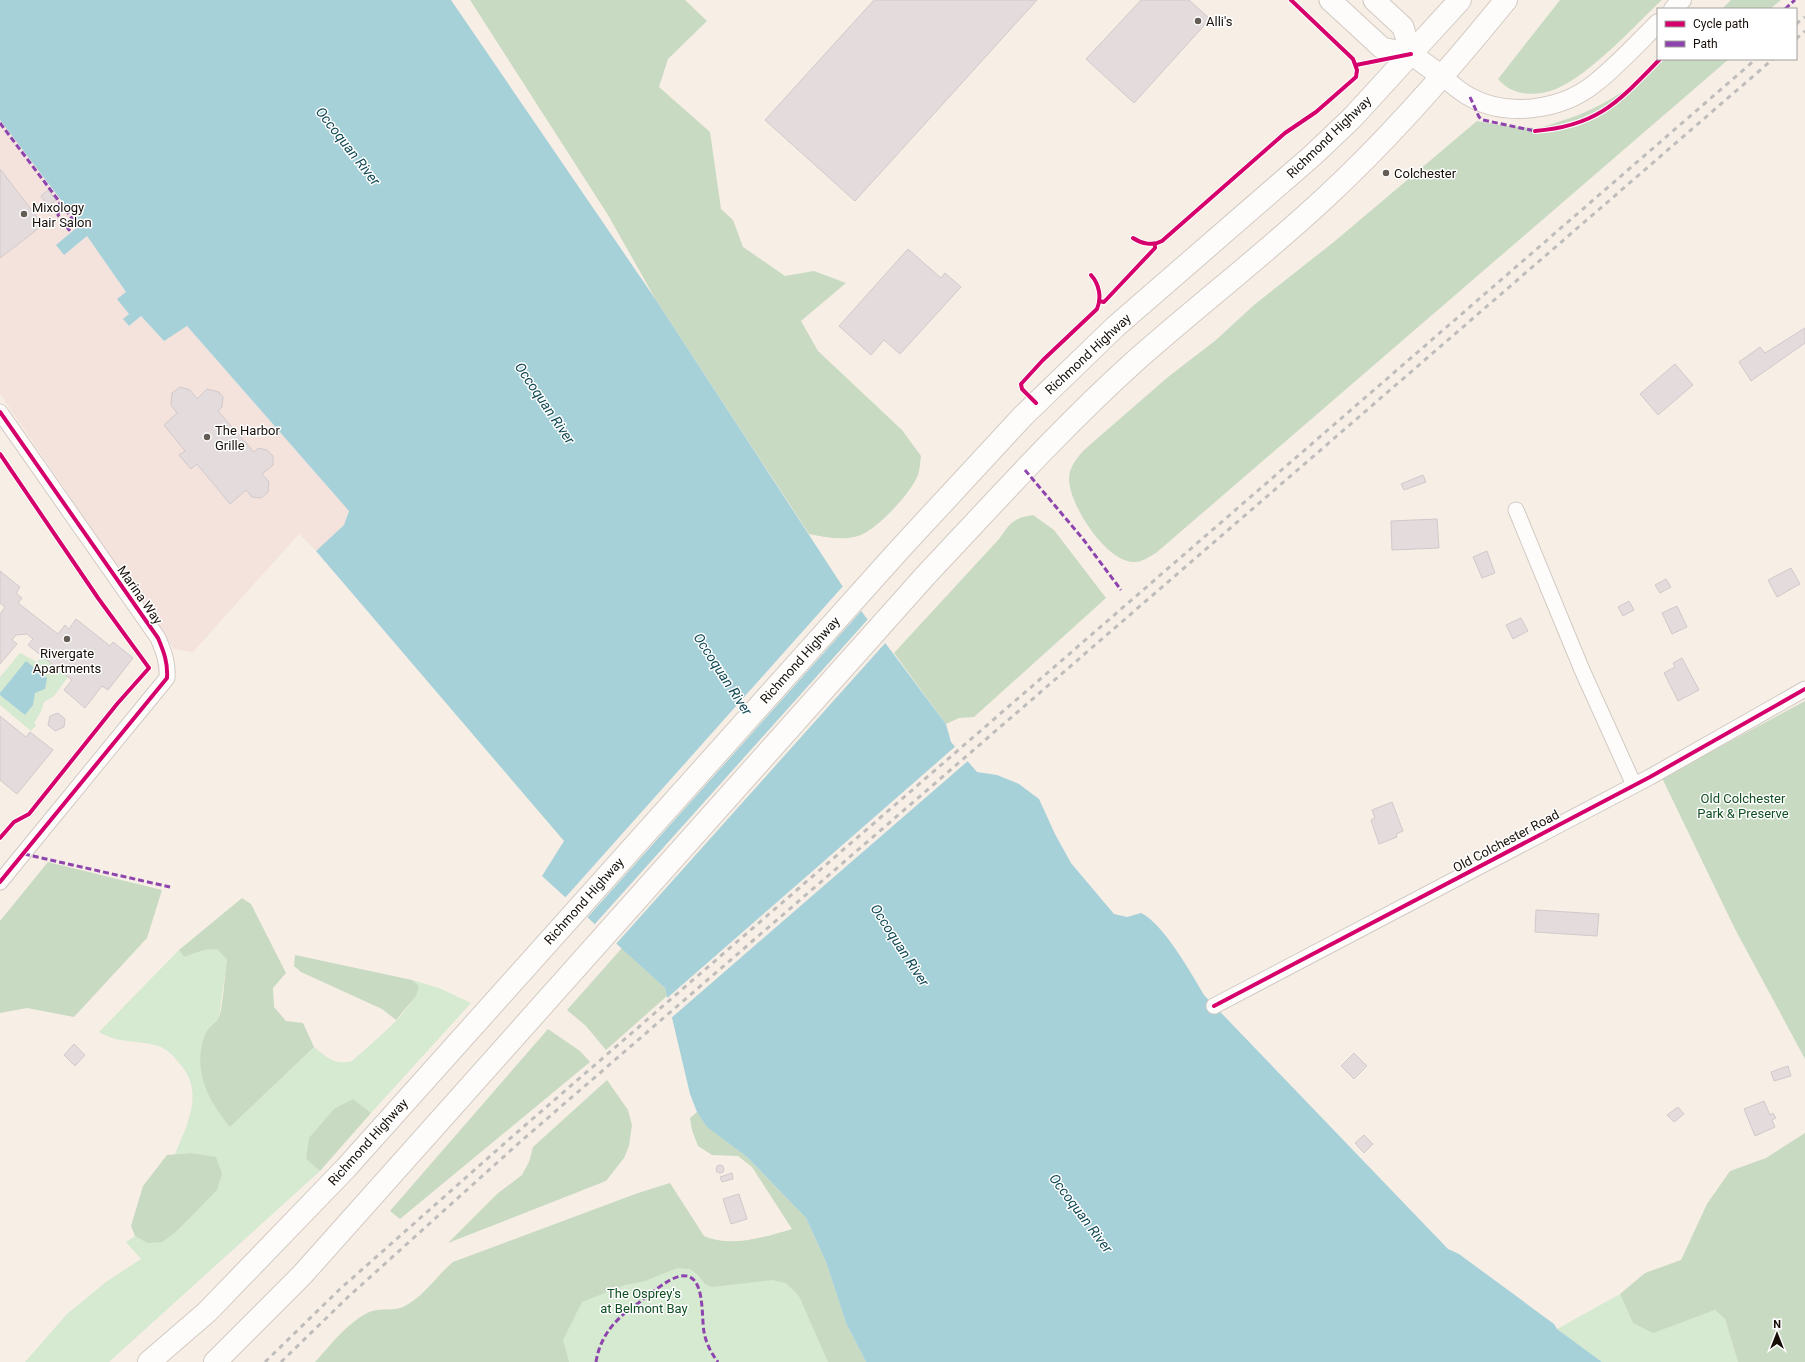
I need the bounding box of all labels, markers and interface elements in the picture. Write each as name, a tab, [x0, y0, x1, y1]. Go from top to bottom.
legend	[1657, 8, 1797, 60]
place label: Alli's	[1206, 14, 1233, 29]
marker: Alli's	[1193, 16, 1203, 26]
text: Cycle path	[1693, 17, 1749, 31]
text: Path	[1693, 37, 1718, 51]
street label: Richmond Highway	[1284, 93, 1374, 181]
water label: Occoquan River	[313, 104, 384, 189]
place label: Colchester	[1394, 166, 1457, 181]
marker: Colchester	[1381, 168, 1391, 178]
place label: Mixology Hair Salon	[32, 200, 92, 230]
marker: Mixology Hair Salon	[19, 209, 29, 219]
street label: Richmond Highway	[1042, 310, 1134, 398]
water label: Occoquan River	[512, 359, 578, 447]
place label: The Harbor Grille	[215, 423, 280, 453]
marker: The Harbor Grille	[202, 432, 212, 442]
street label: Marina Way	[114, 563, 166, 627]
street label: Richmond Highway	[757, 614, 843, 706]
water label: Occoquan River	[690, 630, 756, 718]
marker: Rivergate Apartments	[62, 634, 72, 644]
place label: Rivergate Apartments	[33, 646, 101, 676]
park label: Old Colchester Park & Preserve	[1697, 791, 1789, 821]
street label: Old Colchester Road	[1450, 807, 1562, 875]
street label: Richmond Highway	[541, 855, 627, 947]
water label: Occoquan River	[867, 901, 933, 989]
street label: Richmond Highway	[325, 1096, 411, 1188]
water label: Occoquan River	[1046, 1170, 1116, 1256]
park label: The Osprey's at Belmont Bay	[600, 1286, 688, 1316]
north arrow	[1757, 1314, 1797, 1354]
text: N	[1773, 1318, 1781, 1331]

